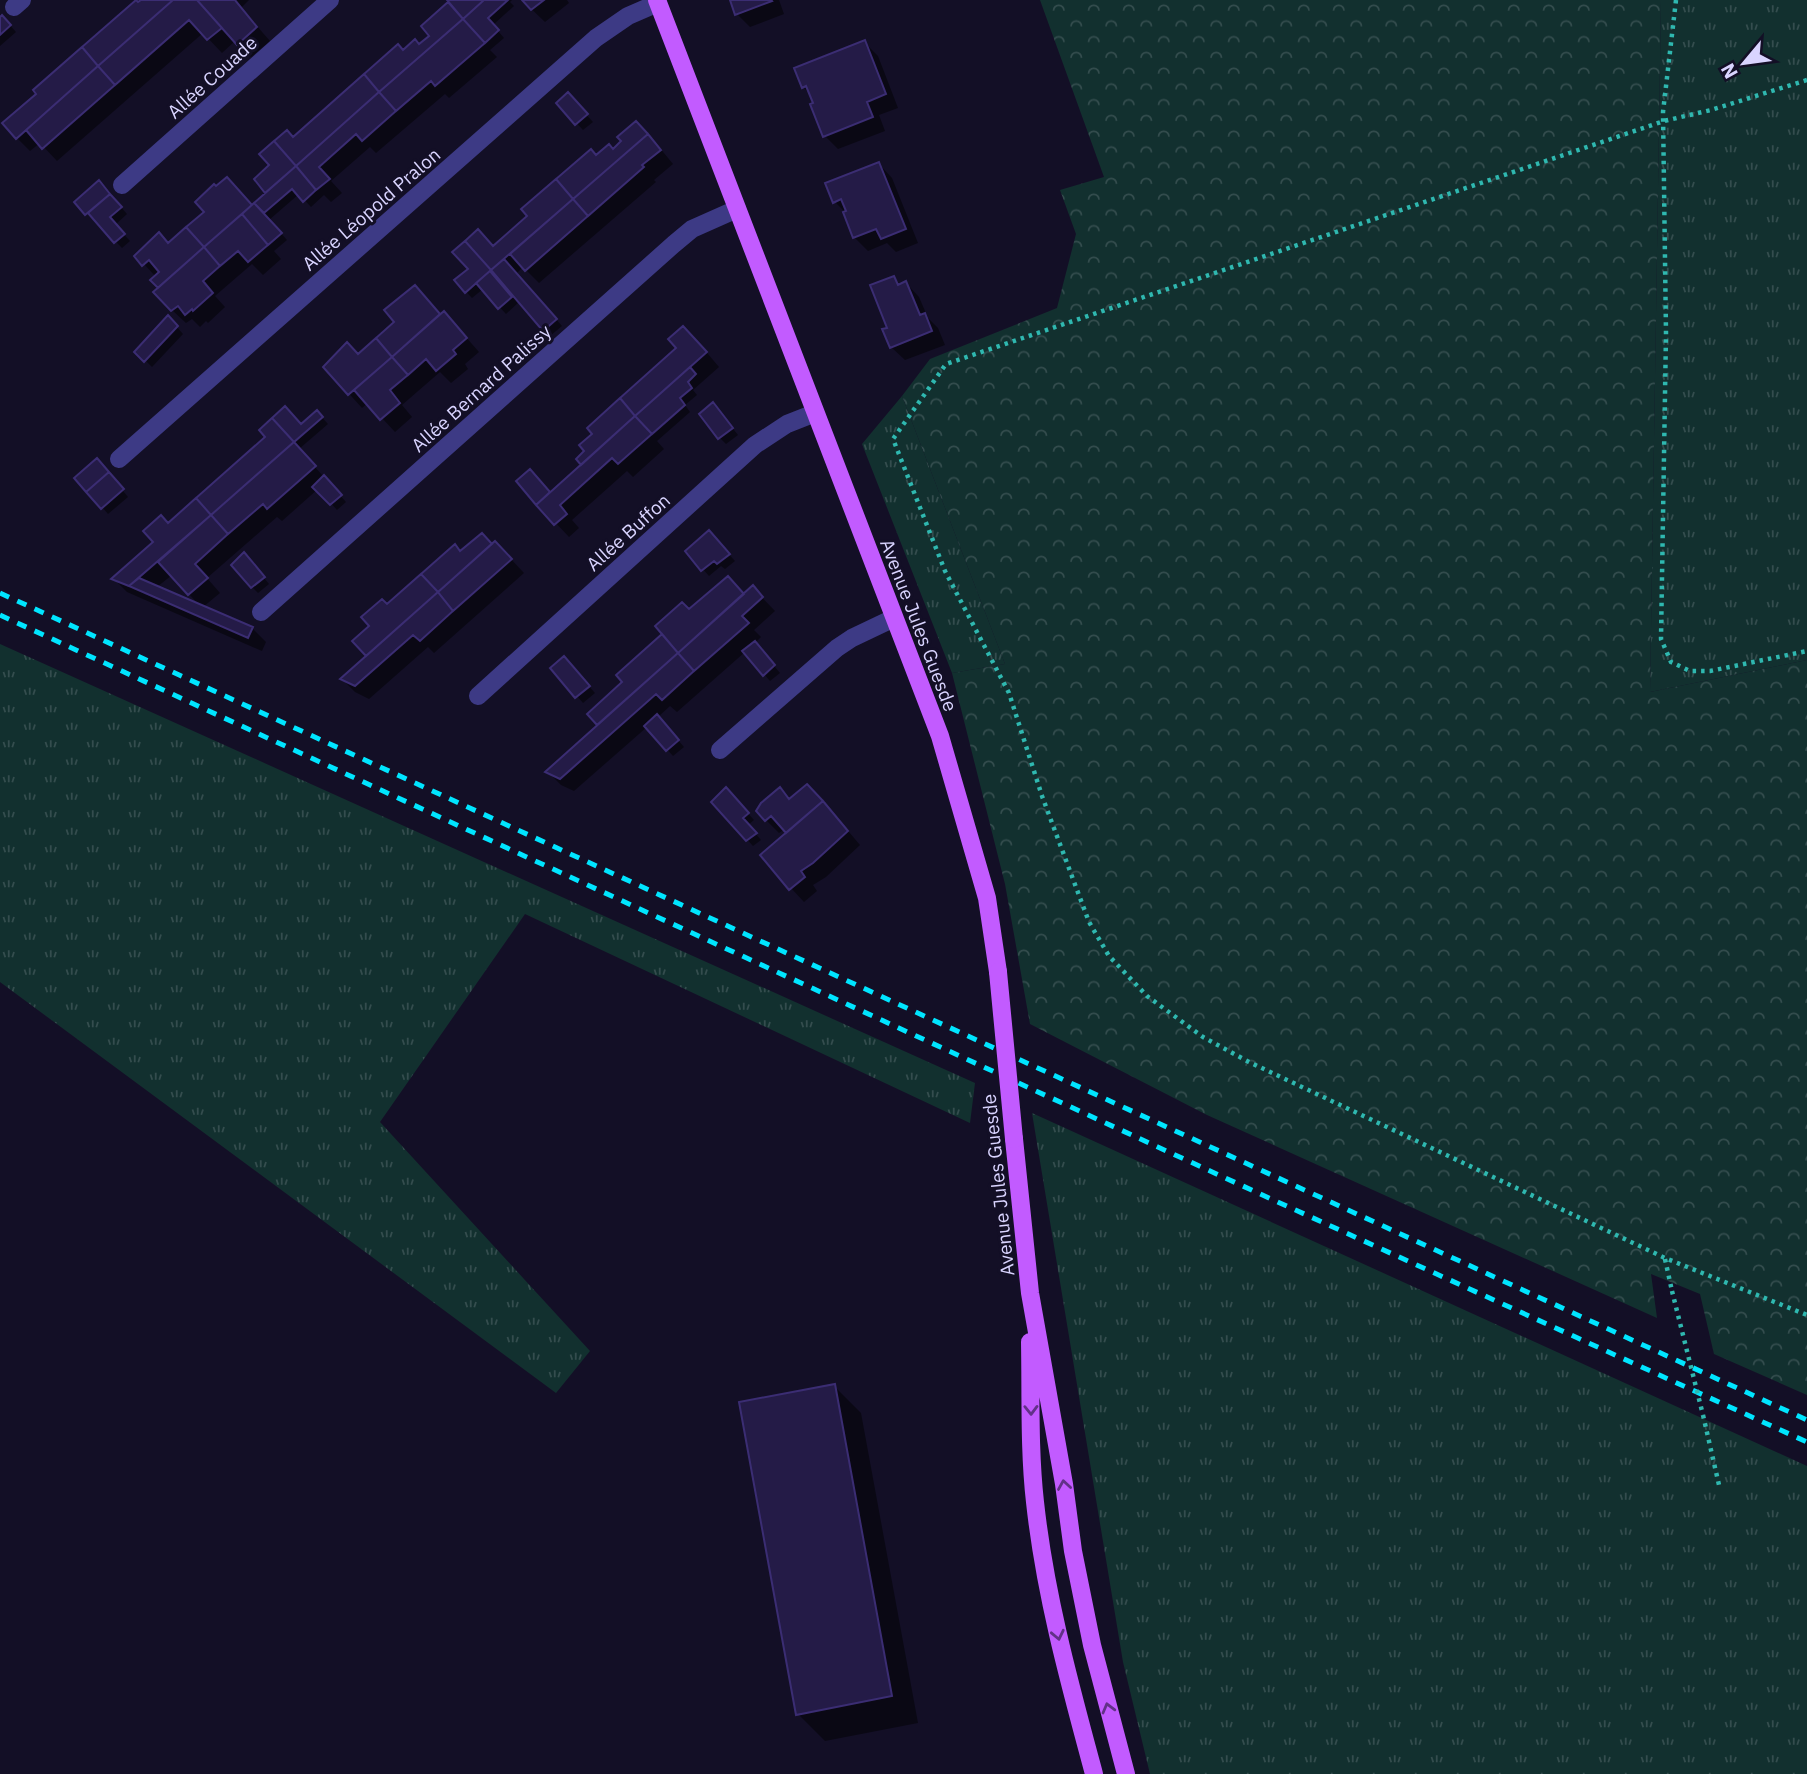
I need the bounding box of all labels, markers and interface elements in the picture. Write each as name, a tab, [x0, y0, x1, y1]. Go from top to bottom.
north arrow	[1709, 28, 1779, 98]
street label: Allée Couade	[162, 30, 262, 124]
text: N	[1715, 59, 1743, 83]
street label: Allée Léopold Pralon	[297, 142, 445, 276]
street label: Allée Bernard Palissy	[406, 319, 556, 457]
street label: Allée Buffon	[581, 488, 675, 576]
street label: Avenue Jules Guesde	[875, 535, 963, 715]
street label: Avenue Jules Guesde	[977, 1093, 1019, 1277]
one-way arrow	[1023, 1405, 1039, 1416]
one-way arrow	[1057, 1479, 1072, 1491]
one-way arrow	[1050, 1629, 1065, 1641]
one-way arrow	[1102, 1702, 1117, 1714]

